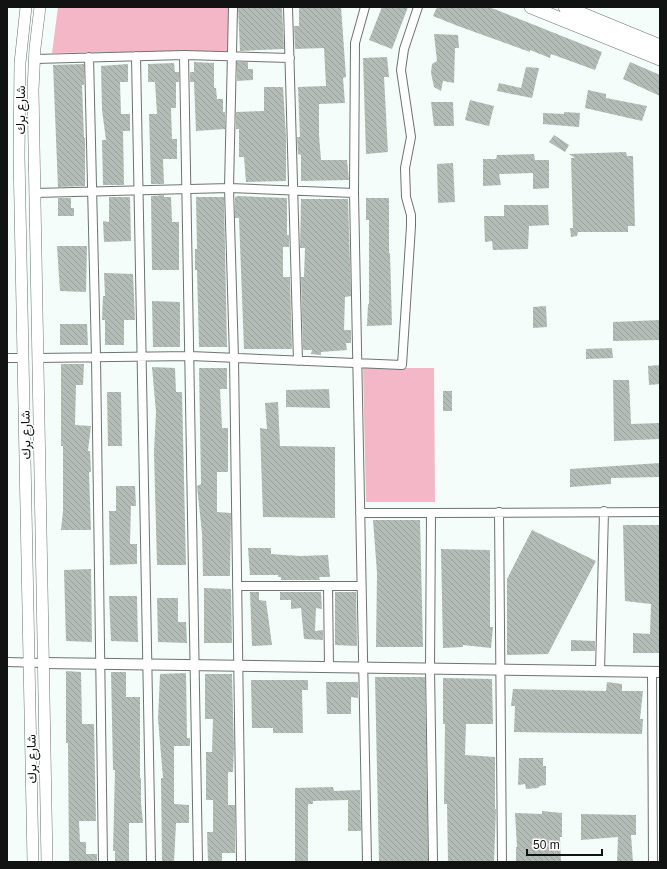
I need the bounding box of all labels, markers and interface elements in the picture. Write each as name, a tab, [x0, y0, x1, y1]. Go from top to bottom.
street label: شارع برك	[13, 85, 30, 135]
street label: شارع برك	[18, 410, 35, 460]
street label: شارع برك	[24, 734, 41, 784]
scale bar	[527, 831, 602, 857]
text: 50 m	[533, 838, 560, 852]

